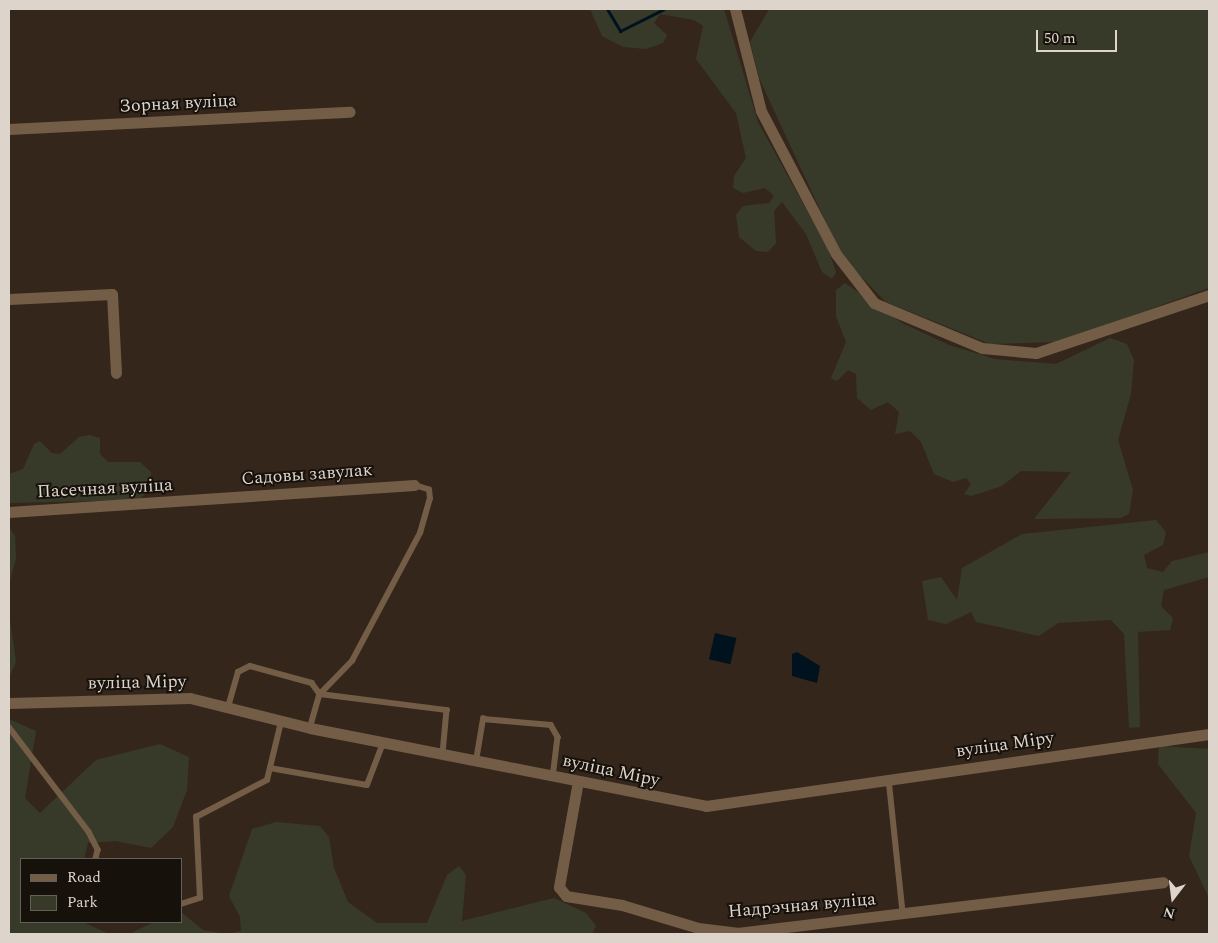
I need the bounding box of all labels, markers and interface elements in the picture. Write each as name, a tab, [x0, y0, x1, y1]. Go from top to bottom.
scale bar	[1038, 20, 1119, 52]
text: 50 m	[1044, 27, 1076, 50]
street label: Зорная вуліца	[119, 90, 237, 118]
street label: Садовы завулак	[241, 460, 373, 490]
street label: Пасечная вуліца	[37, 475, 173, 503]
street label: вуліца Міру	[87, 671, 187, 695]
street label: вуліца Міру	[955, 727, 1055, 763]
street label: вуліца Міру	[560, 750, 662, 792]
legend	[20, 858, 182, 923]
text: Road	[67, 866, 101, 889]
north arrow	[1148, 873, 1198, 923]
street label: Надрэчная вуліца	[727, 889, 877, 923]
text: Park	[67, 891, 98, 914]
text: N	[1161, 901, 1177, 925]

